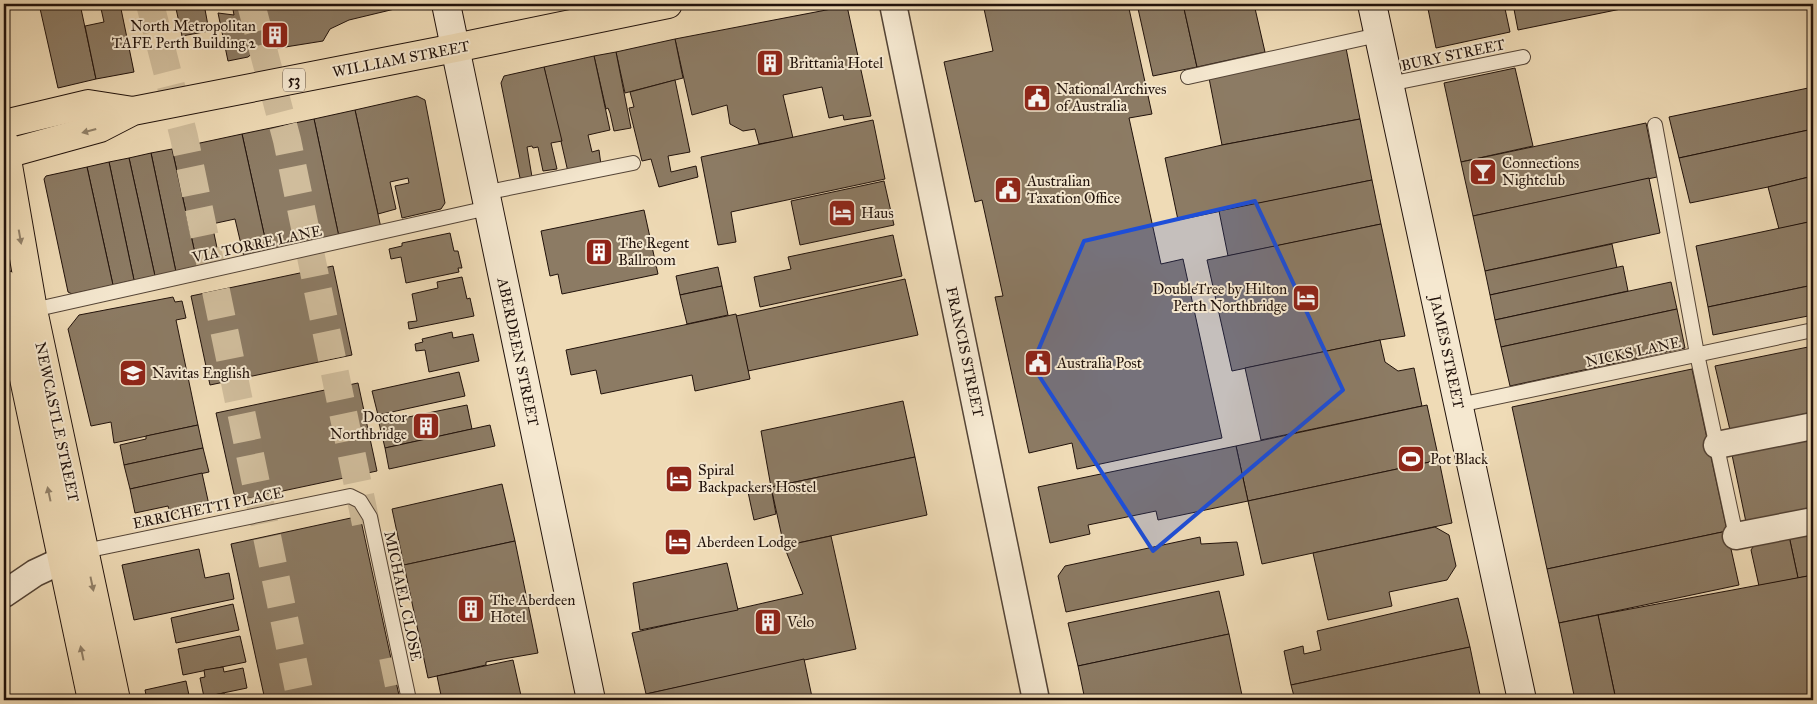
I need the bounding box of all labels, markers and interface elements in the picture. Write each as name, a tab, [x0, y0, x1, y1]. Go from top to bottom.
place label: North Metropolitan TAFE Perth Building 2	[112, 17, 257, 52]
building icon: North Metropolitan TAFE Perth Building 2	[260, 20, 290, 50]
street label: BURY STREET	[1399, 35, 1507, 75]
street label: WILLIAM STREET	[331, 37, 471, 81]
building icon: Brittania Hotel	[755, 48, 785, 78]
place label: Brittania Hotel	[789, 54, 884, 72]
road number: 53	[283, 68, 305, 92]
place label: National Archives of Australia	[1056, 80, 1167, 115]
public building icon: National Archives of Australia	[1022, 83, 1052, 113]
one-way arrow	[81, 128, 96, 136]
place label: Connections Nightclub	[1502, 154, 1579, 189]
bar icon: Connections Nightclub	[1468, 157, 1498, 187]
place label: Australian Taxation Office	[1026, 172, 1120, 207]
public building icon: Australian Taxation Office	[993, 175, 1023, 205]
hotel icon: Haus	[827, 198, 857, 228]
place label: Haus	[861, 204, 894, 222]
street label: VIA TORRE LANE	[190, 221, 324, 267]
one-way arrow	[17, 229, 25, 245]
place label: The Regent Ballroom	[618, 234, 690, 269]
building icon: The Regent Ballroom	[584, 237, 614, 267]
street label: ABERDEEN STREET	[493, 275, 543, 428]
place label: DoubleTree by Hilton Perth Northbridge	[1152, 280, 1287, 315]
hotel icon: DoubleTree by Hilton Perth Northbridge	[1291, 283, 1321, 313]
street label: FRANCIS STREET	[942, 285, 988, 419]
street label: JAMES STREET	[1425, 292, 1468, 410]
street label: NICKS LANE	[1584, 333, 1682, 371]
street label: NEWCASTLE STREET	[31, 340, 83, 504]
public building icon: Australia Post	[1023, 348, 1053, 378]
place label: Australia Post	[1056, 354, 1143, 372]
school or university icon: Navitas English	[118, 358, 148, 388]
place label: Navitas English	[152, 364, 251, 382]
place label: Doctor Northbridge	[330, 408, 407, 443]
building icon: Doctor Northbridge	[411, 411, 441, 441]
sports icon: Pot Black	[1396, 444, 1426, 474]
place label: Pot Black	[1430, 450, 1488, 468]
place label: Spiral Backpackers Hostel	[698, 461, 818, 496]
hotel icon: Spiral Backpackers Hostel	[664, 464, 694, 494]
street label: ERRICHETTI PLACE	[131, 483, 285, 533]
one-way arrow	[45, 486, 53, 501]
hotel icon: Aberdeen Lodge	[663, 527, 693, 557]
street label: MICHAEL CLOSE	[380, 529, 426, 663]
place label: Aberdeen Lodge	[696, 533, 797, 551]
one-way arrow	[88, 577, 96, 593]
place label: The Aberdeen Hotel	[490, 591, 575, 626]
building icon: The Aberdeen Hotel	[456, 594, 486, 624]
building icon: Velo	[753, 607, 783, 637]
place label: Velo	[786, 613, 815, 631]
one-way arrow	[78, 644, 86, 660]

